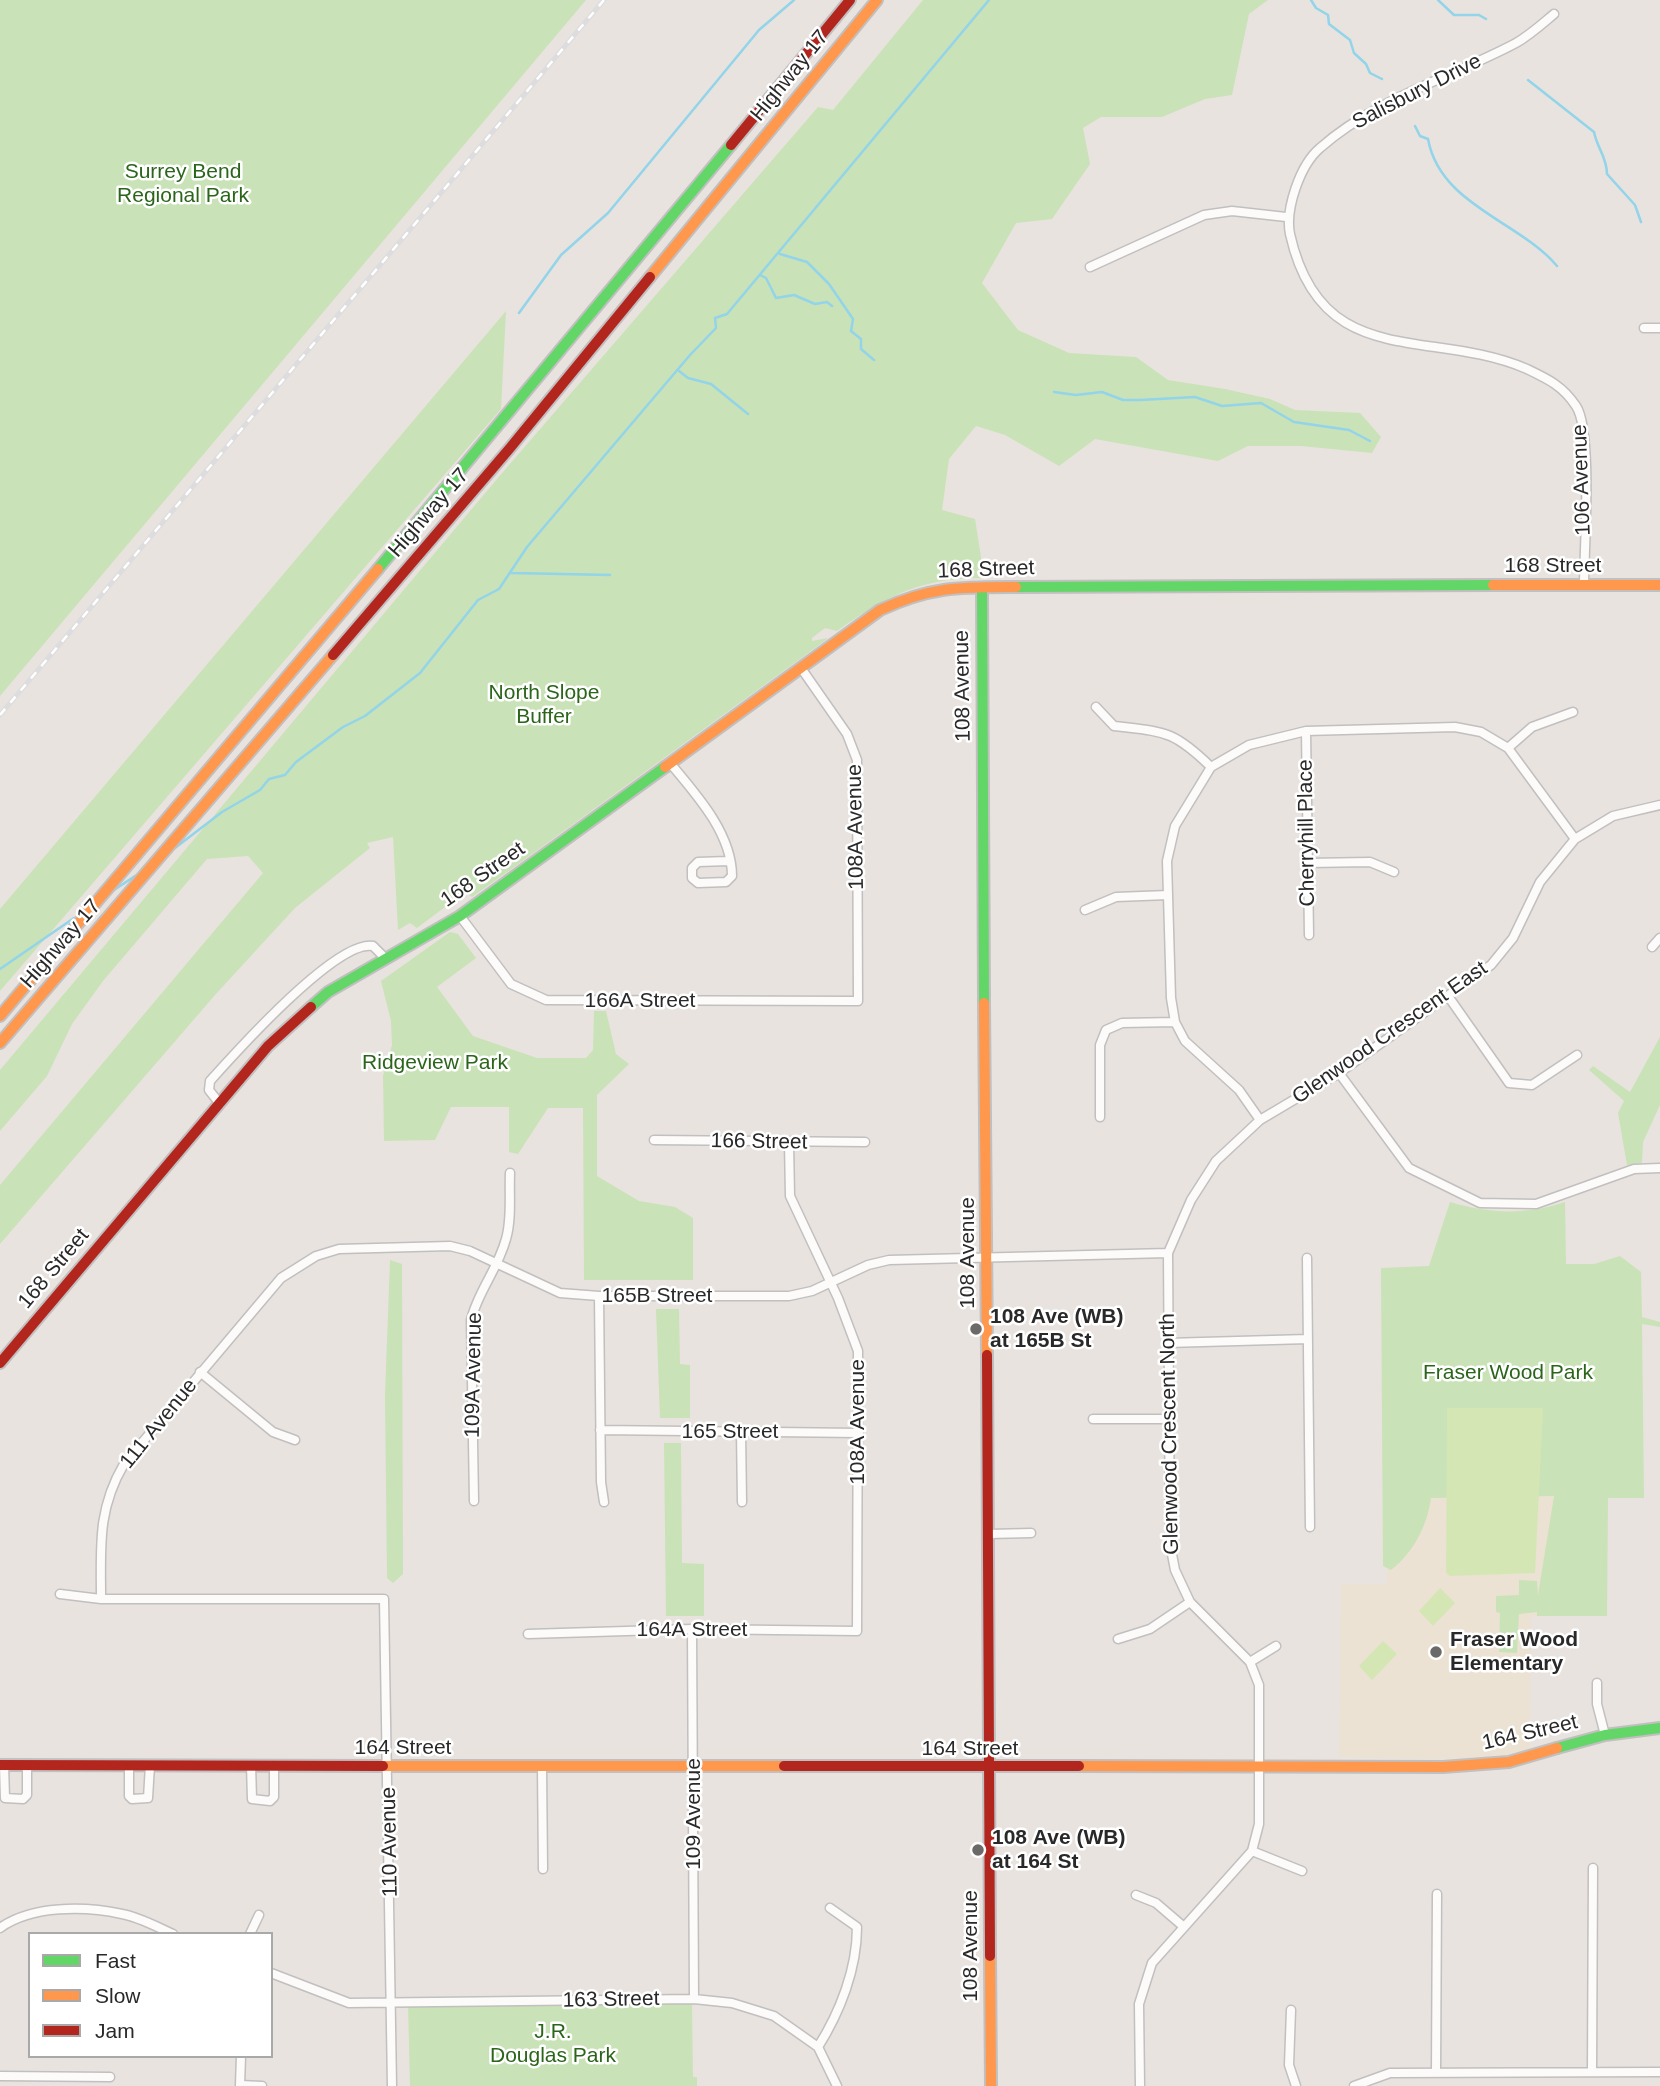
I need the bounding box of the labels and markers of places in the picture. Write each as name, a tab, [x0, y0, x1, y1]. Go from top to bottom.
place label: 108 Ave (WB) at 165B St	[990, 1304, 1123, 1354]
marker: 108 Ave (WB) at 165B St	[968, 1321, 984, 1337]
place label: Fraser Wood Elementary	[1450, 1627, 1578, 1677]
marker: Fraser Wood Elementary	[1428, 1644, 1444, 1660]
place label: 108 Ave (WB) at 164 St	[992, 1825, 1125, 1875]
marker: 108 Ave (WB) at 164 St	[970, 1842, 986, 1858]

